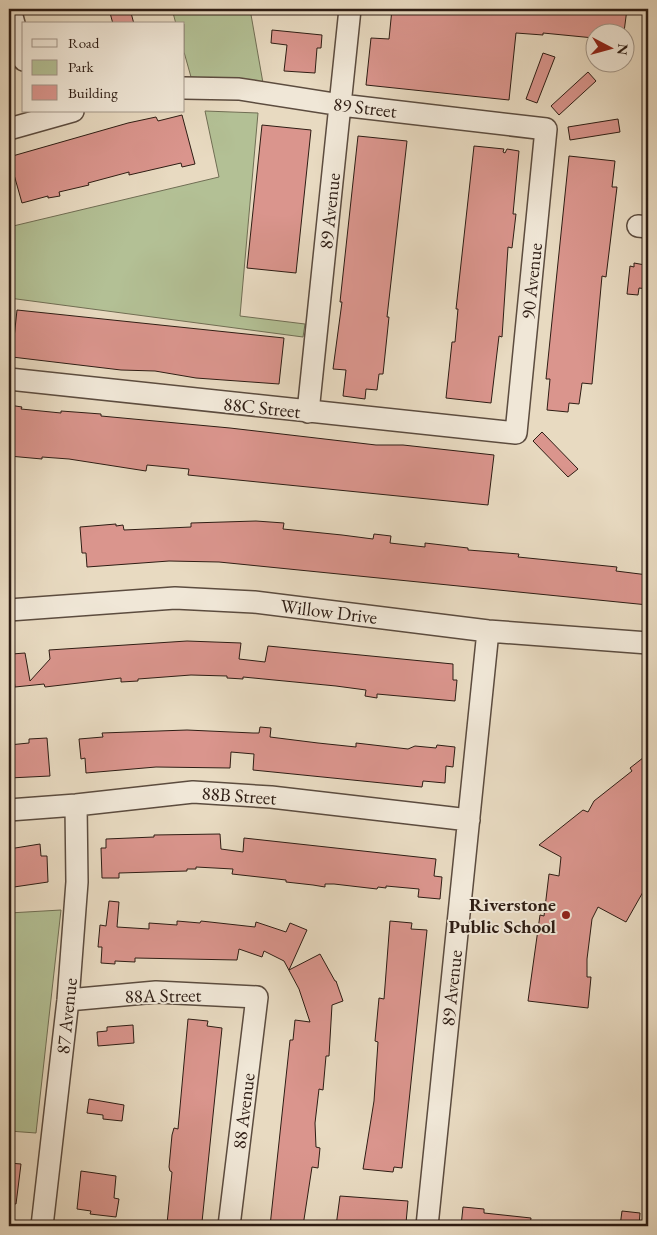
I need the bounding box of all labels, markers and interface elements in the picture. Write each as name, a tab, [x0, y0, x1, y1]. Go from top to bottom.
legend	[22, 22, 185, 112]
north arrow	[584, 22, 634, 72]
text: Road	[68, 33, 100, 52]
text: N	[613, 43, 632, 57]
text: Park	[68, 57, 95, 76]
text: Building	[68, 83, 118, 102]
street label: 89 Street	[332, 91, 398, 124]
street label: 89 Avenue	[313, 172, 346, 250]
street label: 90 Avenue	[515, 242, 548, 320]
street label: 88C Street	[222, 391, 302, 424]
street label: Willow Drive	[279, 593, 379, 630]
street label: 88B Street	[201, 780, 277, 811]
place label: Riverstone Public School	[449, 892, 557, 939]
marker: Riverstone Public School	[560, 909, 572, 921]
street label: 89 Avenue	[435, 949, 468, 1027]
street label: 87 Avenue	[50, 977, 83, 1055]
street label: 88A Street	[124, 982, 202, 1009]
street label: 88 Avenue	[226, 1072, 261, 1151]

